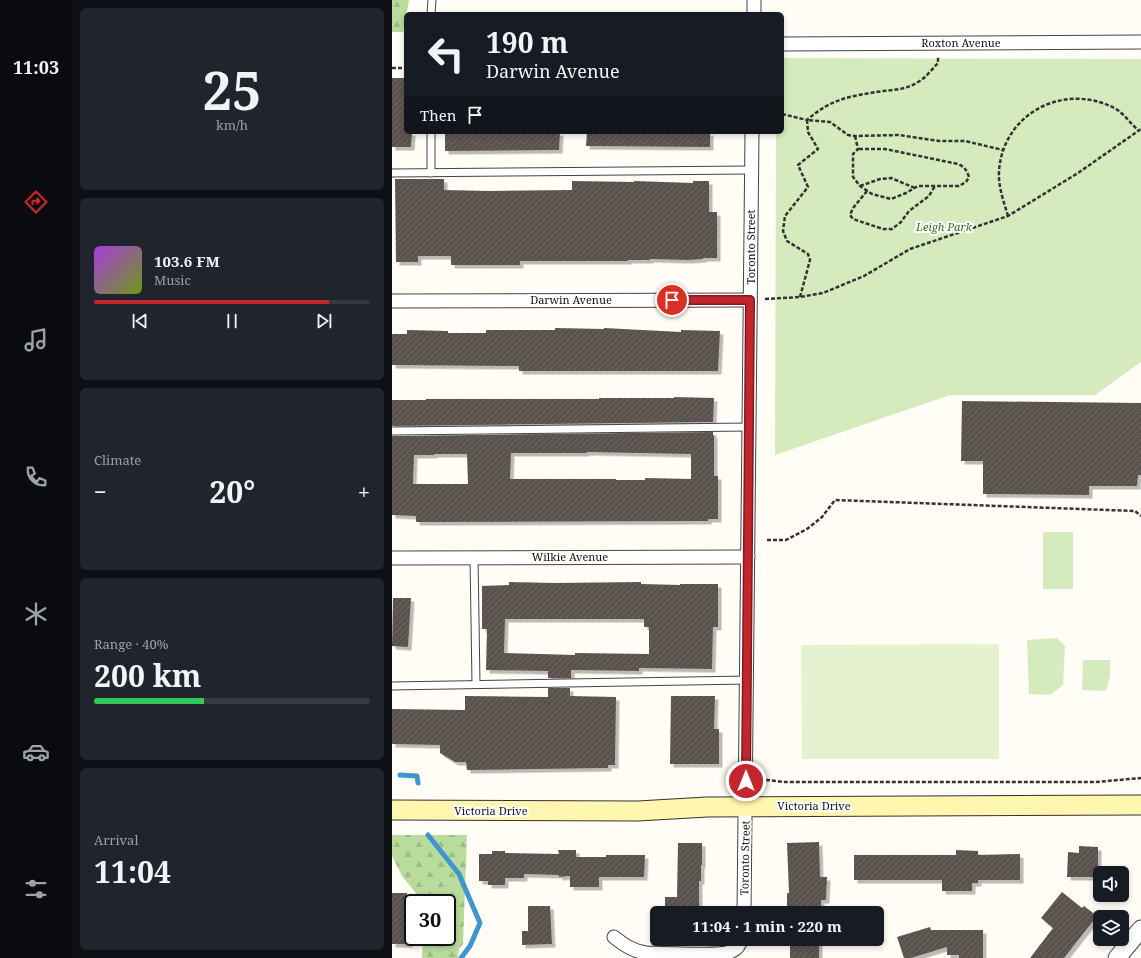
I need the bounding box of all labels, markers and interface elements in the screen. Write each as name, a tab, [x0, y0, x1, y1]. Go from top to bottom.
text: 190 m	[486, 23, 568, 61]
icon: left	[420, 28, 472, 80]
street label: Roxton Avenue	[921, 35, 1001, 50]
text: 25	[203, 54, 261, 125]
text: 11:03	[13, 55, 59, 79]
text: Darwin Avenue	[486, 59, 620, 83]
icon: arrive	[464, 104, 486, 126]
text: Then	[420, 105, 456, 125]
text: km/h	[216, 116, 248, 134]
icon: directions	[22, 188, 50, 216]
street label: Toronto Street	[743, 209, 758, 284]
park label: Leigh Park	[915, 219, 973, 234]
text: 103.6 FM	[154, 251, 220, 271]
text: Music	[154, 271, 191, 289]
pin	[655, 283, 689, 317]
icon: arrive	[661, 289, 683, 311]
street label: Darwin Avenue	[530, 292, 612, 307]
icon: previous	[129, 310, 151, 332]
icon: pause	[221, 310, 243, 332]
icon: next	[313, 310, 335, 332]
icon: music	[22, 326, 50, 354]
text: Climate	[94, 451, 141, 469]
icon: phone	[22, 463, 50, 491]
text: 20°	[209, 471, 255, 512]
text: −	[94, 476, 107, 506]
text: +	[358, 476, 370, 506]
street label: Wilkie Avenue	[532, 549, 608, 564]
icon: climate	[22, 600, 50, 628]
text: Range · 40%	[94, 635, 168, 653]
text: 200 km	[94, 655, 201, 696]
icon: car	[22, 738, 50, 766]
position arrow	[725, 760, 767, 802]
street label: Victoria Drive	[777, 798, 851, 813]
street label: Victoria Drive	[454, 803, 528, 818]
street label: Toronto Street	[736, 820, 753, 896]
text: Arrival	[94, 831, 138, 849]
text: 11:04	[94, 851, 171, 892]
map controls	[1093, 866, 1129, 946]
button: sound	[1093, 866, 1129, 902]
icon: filters	[22, 875, 50, 903]
speed limit sign: 30	[404, 894, 456, 946]
button: layers	[1093, 910, 1129, 946]
text: 11:04 · 1 min · 220 m	[692, 916, 842, 936]

